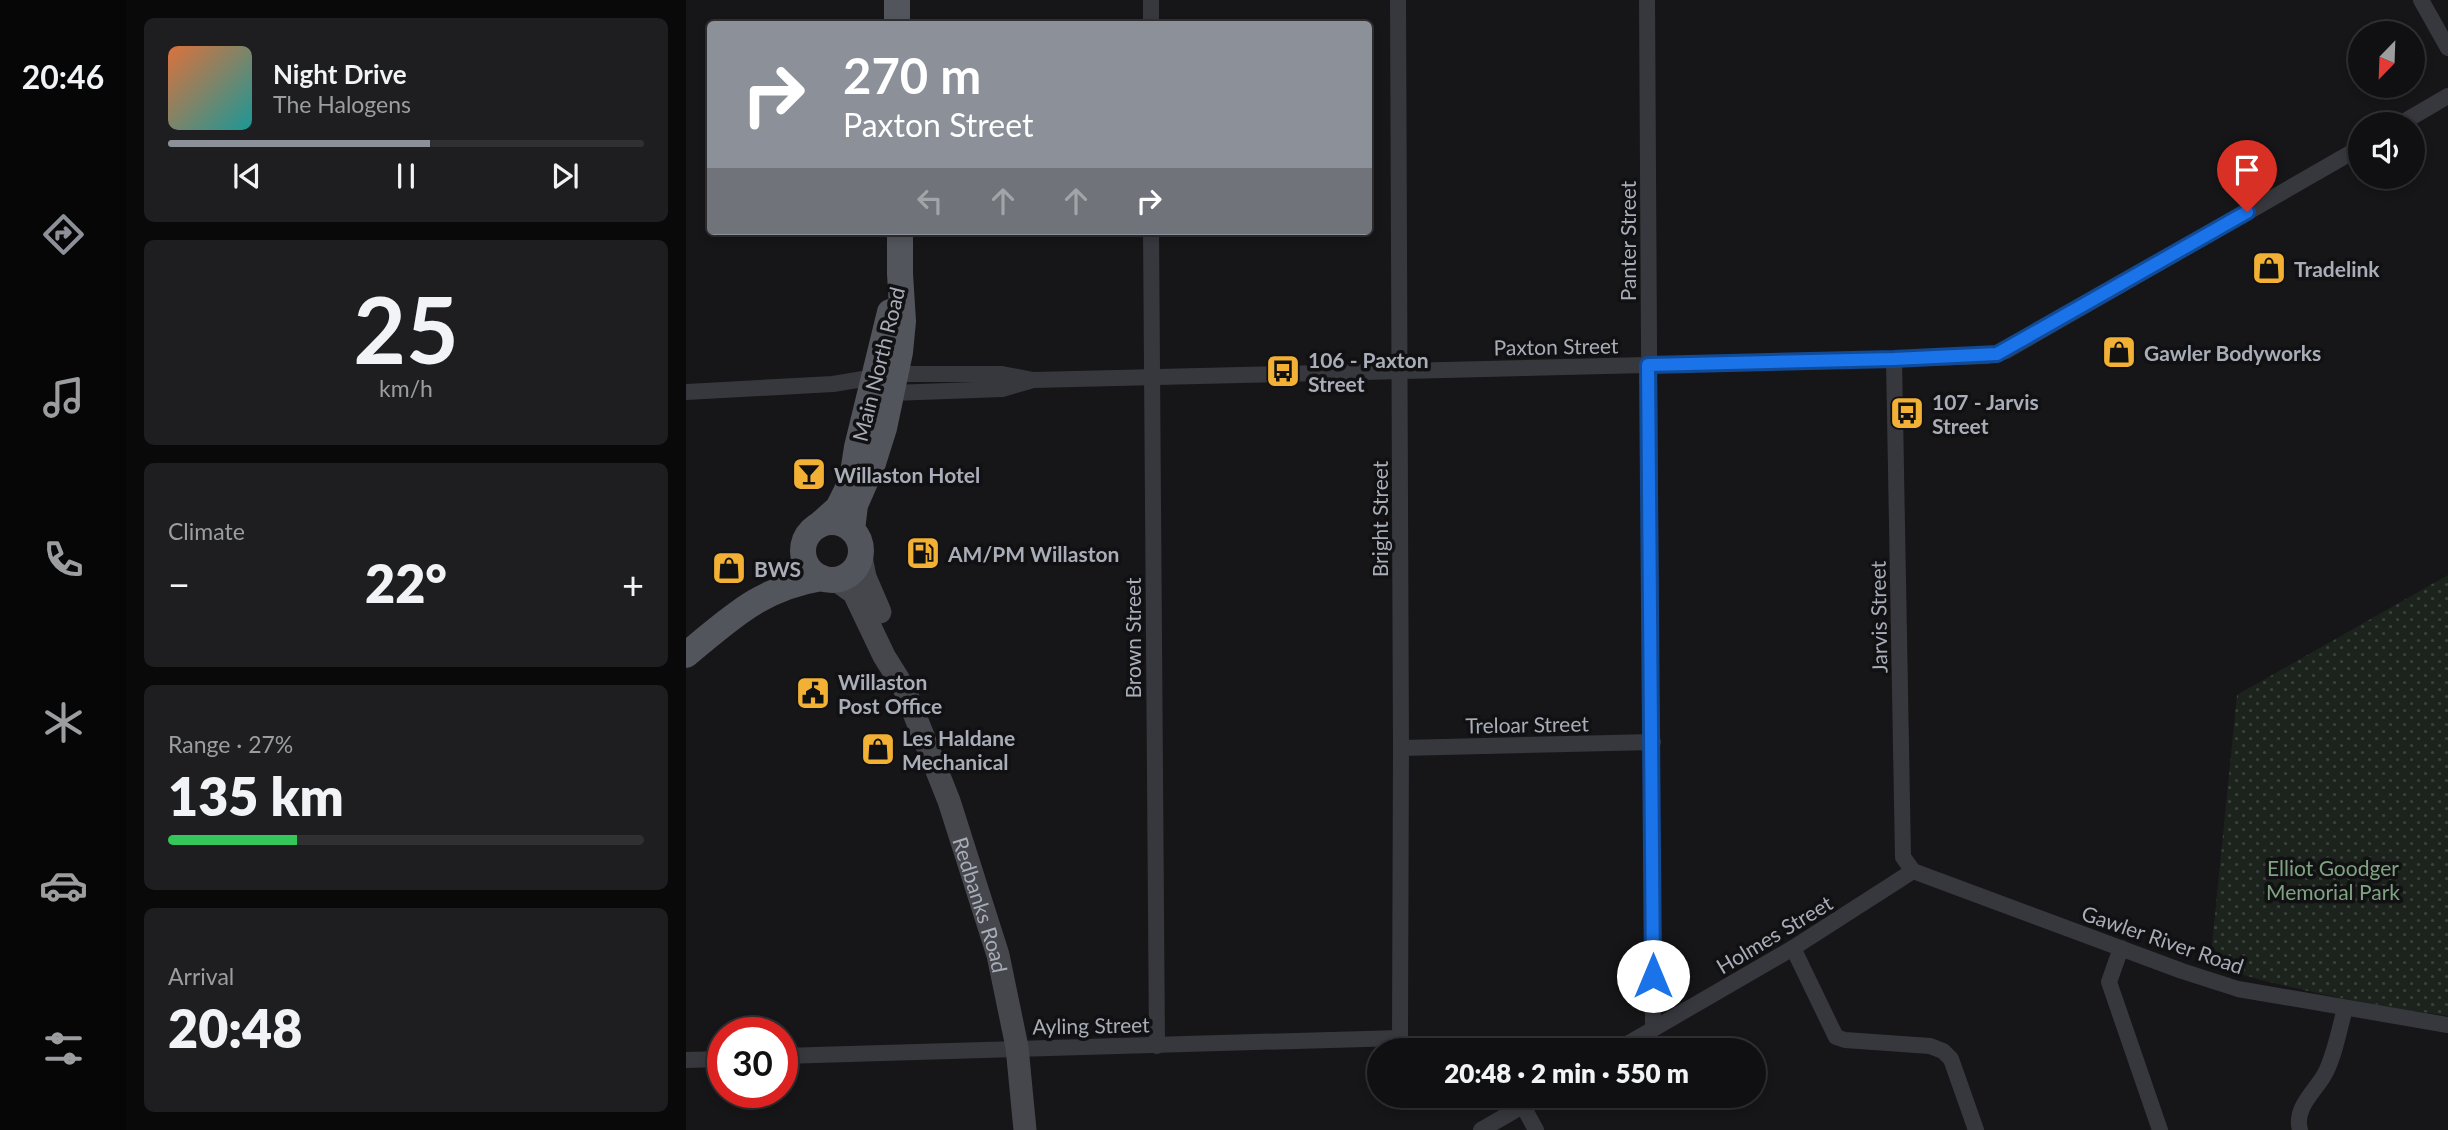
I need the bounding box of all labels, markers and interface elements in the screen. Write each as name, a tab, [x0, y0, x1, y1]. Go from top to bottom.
north arrow	[2348, 21, 2426, 98]
map controls	[2348, 21, 2425, 189]
text: 270 m	[843, 46, 981, 104]
icon: right	[728, 49, 819, 140]
text: 20:46	[22, 57, 104, 96]
text: Night Drive	[273, 58, 407, 90]
text: The Halogens	[273, 90, 411, 118]
text: Paxton Street	[843, 105, 1033, 144]
button: sound	[2348, 112, 2425, 189]
pin	[2217, 140, 2277, 212]
icon: arrive	[2228, 151, 2266, 189]
icon: previous	[228, 157, 266, 195]
icon: pause	[387, 157, 425, 195]
icon: next	[546, 157, 584, 195]
street label: Panter Street	[1615, 180, 1640, 301]
icon: left	[911, 182, 949, 220]
icon: ahead	[984, 182, 1022, 220]
icon: ahead	[1057, 182, 1095, 220]
icon: right	[1130, 182, 1168, 220]
icon: directions	[39, 210, 88, 259]
shop icon: Tradelink	[2250, 249, 2288, 287]
place label: Tradelink	[2294, 256, 2380, 281]
text: 25	[353, 274, 459, 383]
street label: Main North Road	[847, 284, 909, 444]
street label: Paxton Street	[1493, 332, 1619, 360]
shop icon: Gawler Bodyworks	[2100, 333, 2138, 371]
place label: Gawler Bodyworks	[2144, 340, 2321, 365]
place label: 106 - Paxton Street	[1308, 347, 1429, 396]
bus stop icon: 106 - Paxton Street	[1264, 352, 1302, 390]
icon: music	[39, 373, 88, 422]
text: km/h	[379, 374, 433, 402]
place label: 107 - Jarvis Street	[1932, 389, 2039, 438]
bus stop icon: 107 - Jarvis Street	[1888, 394, 1926, 432]
bar icon: Willaston Hotel	[790, 455, 828, 493]
street label: Bright Street	[1367, 460, 1392, 577]
place label: Willaston Hotel	[834, 462, 980, 487]
text: Climate	[168, 517, 245, 545]
fuel station icon: AM/PM Willaston	[904, 534, 942, 572]
icon: phone	[39, 535, 88, 584]
place label: AM/PM Willaston	[947, 541, 1119, 566]
shop icon: BWS	[710, 549, 748, 587]
text: 22°	[365, 552, 447, 614]
place label: BWS	[754, 556, 801, 581]
street label: Jarvis Street	[1865, 560, 1891, 673]
text: −	[168, 561, 190, 607]
text: +	[622, 561, 644, 607]
street label: Brown Street	[1120, 577, 1145, 699]
place label: Willaston Post Office	[838, 669, 942, 718]
public building icon: Willaston Post Office	[794, 674, 832, 712]
icon: climate	[39, 698, 88, 747]
street label: Treloar Street	[1465, 710, 1589, 738]
place label: Les Haldane Mechanical	[902, 725, 1015, 774]
text: Range · 27%	[168, 730, 293, 758]
shop icon: Les Haldane Mechanical	[859, 730, 897, 768]
text: 135 km	[168, 765, 344, 827]
street label: Redbanks Road	[949, 834, 1014, 975]
park label: Elliot Goodger Memorial Park	[2266, 855, 2400, 904]
icon: car	[39, 861, 88, 910]
street label: Holmes Street	[1712, 889, 1837, 978]
street label: Gawler River Road	[2079, 900, 2247, 978]
position arrow	[1616, 939, 1690, 1013]
text: Arrival	[168, 962, 234, 990]
text: 20:48	[168, 997, 302, 1059]
street label: Ayling Street	[1032, 1011, 1150, 1039]
speed limit sign: 30	[707, 1017, 798, 1108]
icon: filters	[39, 1024, 88, 1073]
text: 20:48 · 2 min · 550 m	[1444, 1057, 1689, 1089]

